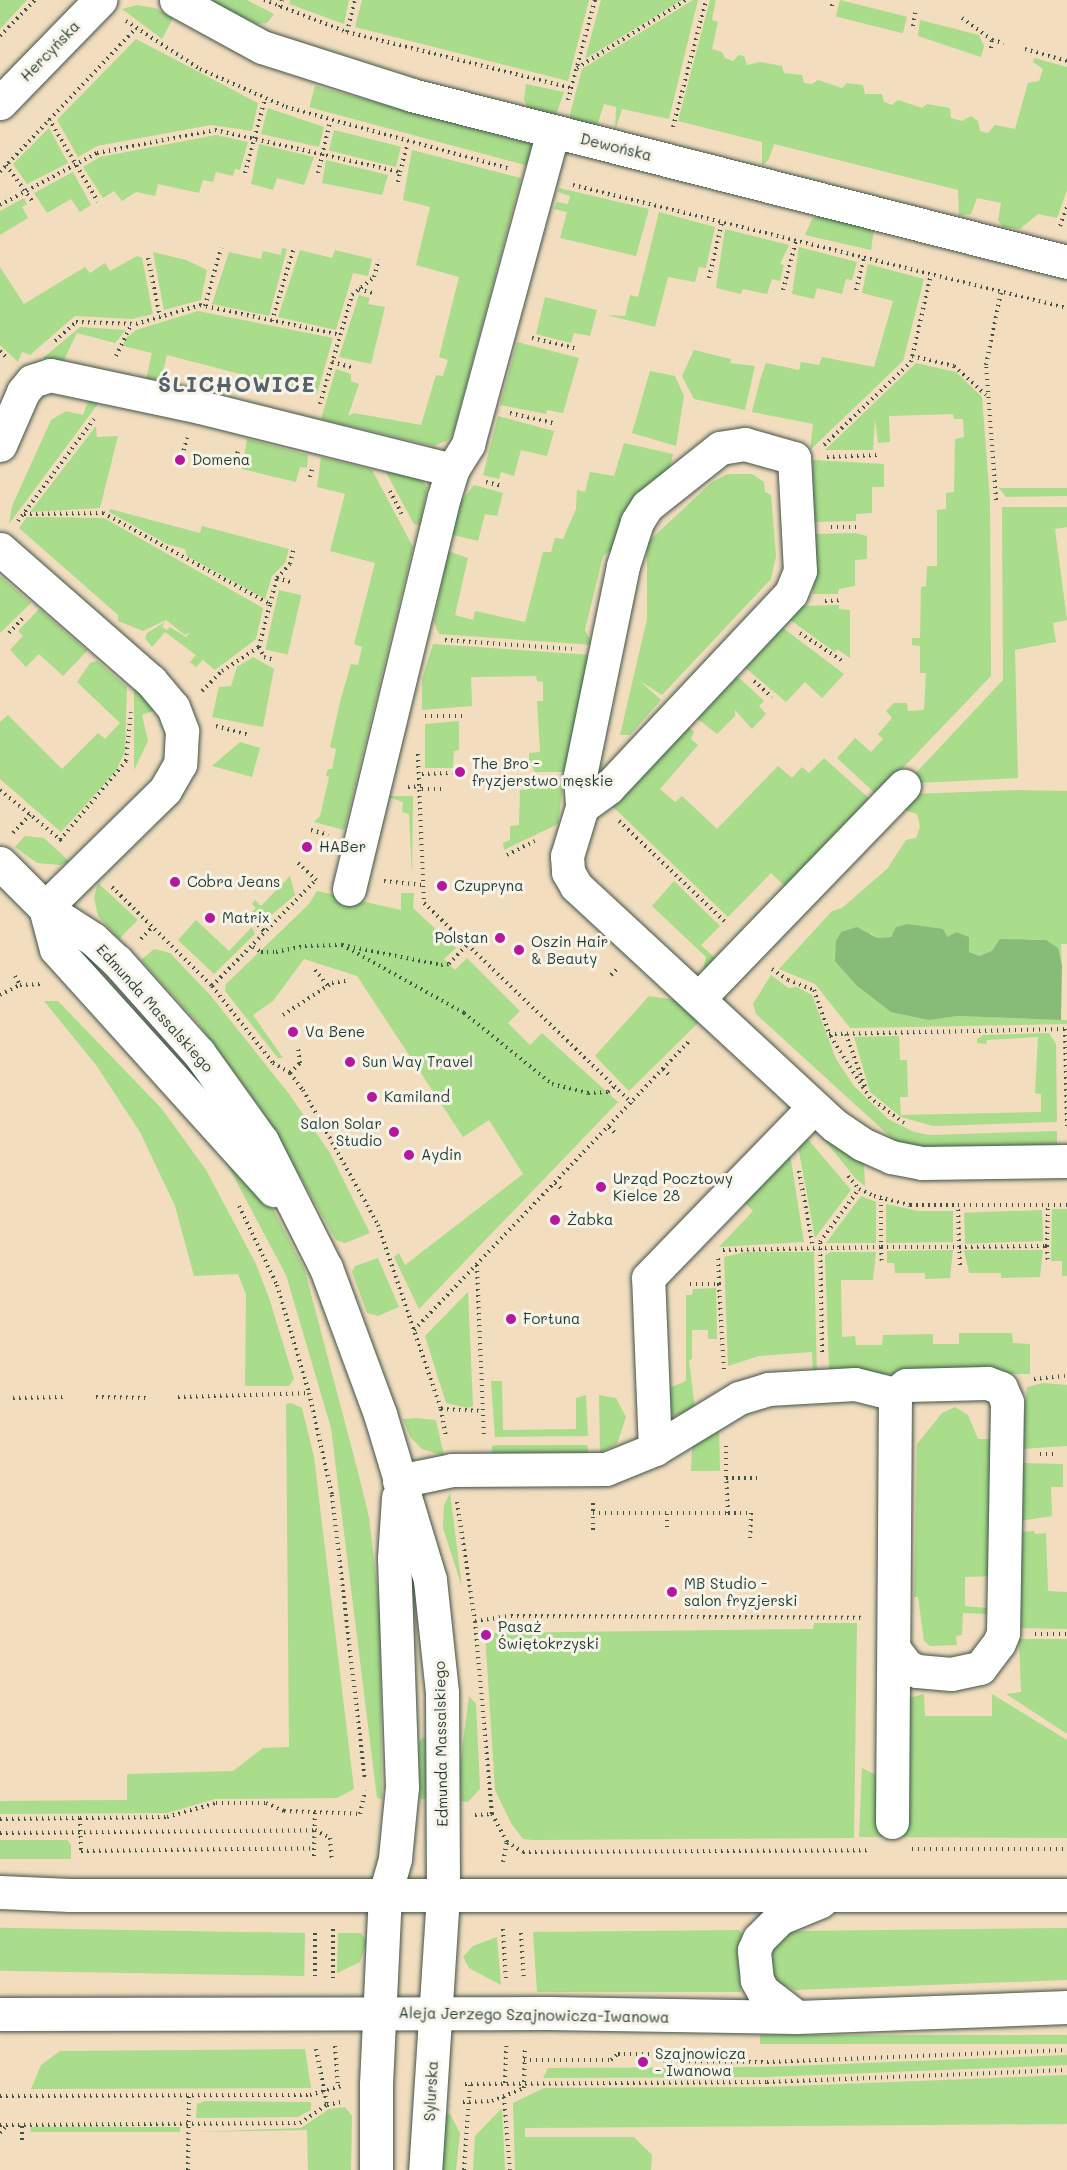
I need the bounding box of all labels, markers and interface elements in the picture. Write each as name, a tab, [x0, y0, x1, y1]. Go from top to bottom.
street label: Hercyńska	[17, 17, 83, 85]
street label: Dewońska	[578, 129, 654, 165]
district label: ŚLICHOWICE	[158, 371, 316, 397]
place label: Domena	[192, 451, 250, 469]
marker: Domena	[173, 453, 187, 467]
place label: The Bro - fryzjerstwo męskie	[472, 754, 613, 789]
marker: The Bro - fryzjerstwo męskie	[453, 765, 467, 779]
place label: HABer	[319, 838, 366, 856]
marker: HABer	[300, 840, 314, 854]
place label: Cobra Jeans	[187, 873, 280, 891]
marker: Cobra Jeans	[168, 875, 182, 889]
place label: Czupryna	[454, 877, 524, 895]
marker: Czupryna	[435, 879, 449, 893]
place label: Matrix	[222, 909, 270, 927]
marker: Matrix	[203, 911, 217, 925]
place label: Polstan	[435, 929, 488, 947]
marker: Polstan	[493, 931, 507, 945]
place label: Oszin Hair & Beauty	[531, 932, 608, 967]
street label: Edmunda Massalskiego	[93, 940, 217, 1076]
marker: Oszin Hair & Beauty	[512, 943, 526, 957]
place label: Va Bene	[305, 1023, 365, 1041]
marker: Va Bene	[286, 1025, 300, 1039]
place label: Sun Way Travel	[362, 1053, 473, 1071]
marker: Sun Way Travel	[343, 1055, 357, 1069]
place label: Kamiland	[384, 1088, 450, 1106]
marker: Kamiland	[365, 1090, 379, 1104]
place label: Salon Solar Studio	[300, 1114, 382, 1149]
marker: Salon Solar Studio	[387, 1125, 401, 1139]
place label: Aydin	[421, 1146, 462, 1164]
marker: Aydin	[402, 1148, 416, 1162]
place label: Urząd Pocztowy Kielce 28	[613, 1169, 733, 1204]
marker: Urząd Pocztowy Kielce 28	[594, 1180, 608, 1194]
place label: Żabka	[567, 1211, 613, 1229]
marker: Żabka	[548, 1213, 562, 1227]
place label: Fortuna	[523, 1310, 580, 1328]
marker: Fortuna	[504, 1312, 518, 1326]
place label: MB Studio - salon fryzjerski	[684, 1574, 798, 1609]
marker: MB Studio - salon fryzjerski	[665, 1585, 679, 1599]
place label: Pasaż Świętokrzyski	[498, 1617, 599, 1652]
marker: Pasaż Świętokrzyski	[479, 1628, 493, 1642]
street label: Edmunda Massalskiego	[431, 1661, 451, 1827]
street label: Aleja Jerzego Szajnowicza-Iwanowa	[398, 2004, 670, 2026]
place label: Szajnowicza - Iwanowa	[655, 2044, 746, 2079]
marker: Szajnowicza - Iwanowa	[636, 2055, 650, 2069]
street label: Sylurska	[420, 2060, 442, 2122]

